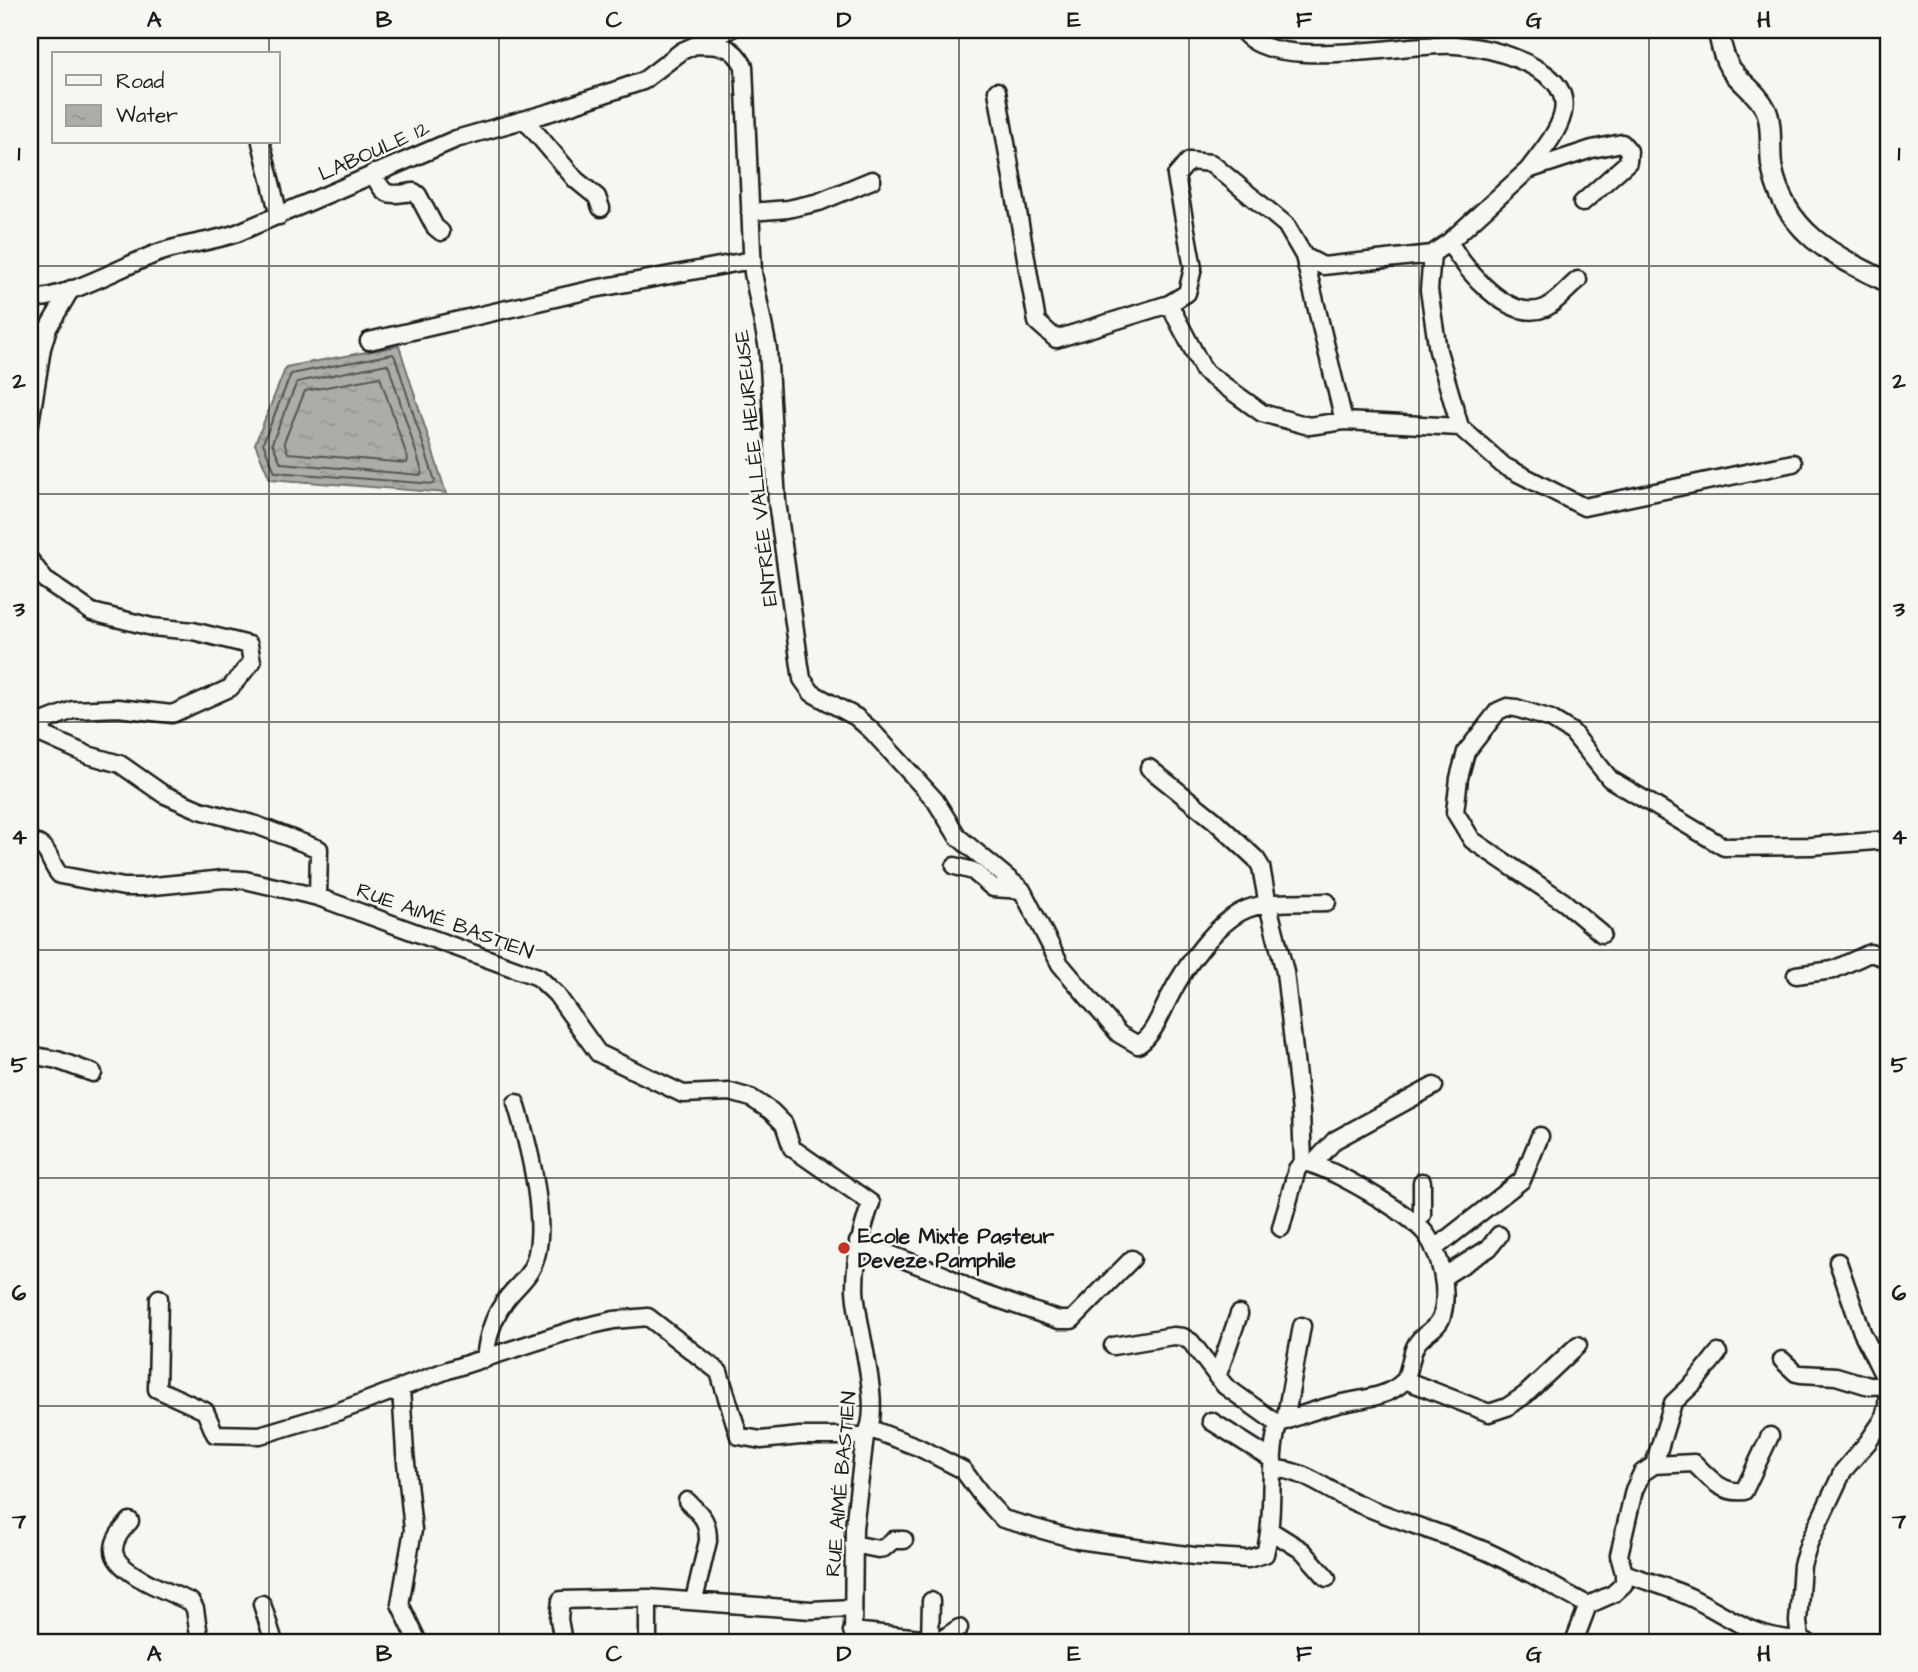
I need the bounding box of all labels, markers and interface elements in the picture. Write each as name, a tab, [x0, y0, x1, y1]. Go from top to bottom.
text: A	[147, 4, 162, 36]
text: B	[376, 4, 393, 36]
text: C	[606, 4, 623, 36]
text: D	[837, 4, 852, 36]
text: E	[1067, 4, 1081, 36]
text: F	[1296, 4, 1313, 36]
text: G	[1526, 4, 1542, 36]
text: H	[1757, 4, 1771, 36]
legend	[52, 52, 280, 144]
text: Road	[116, 67, 164, 96]
text: Water	[116, 101, 178, 130]
street label: LABOULE 12	[314, 114, 434, 188]
text: 1	[18, 137, 21, 169]
text: 1	[1898, 137, 1901, 169]
street label: ENTRÉE VALLÉE HEUREUSE	[727, 328, 785, 608]
text: 2	[11, 365, 26, 397]
text: 2	[1891, 365, 1906, 397]
text: 3	[12, 593, 25, 625]
text: 3	[1892, 593, 1905, 625]
text: 4	[11, 821, 27, 853]
text: 4	[1891, 821, 1907, 853]
street label: RUE AIMÉ BASTIEN	[353, 876, 537, 966]
text: 5	[11, 1049, 28, 1081]
text: 5	[1891, 1049, 1908, 1081]
place label: Ecole Mixte Pasteur Deveze Pamphile	[858, 1222, 1054, 1276]
marker: Ecole Mixte Pasteur Deveze Pamphile	[836, 1240, 852, 1256]
text: 6	[12, 1277, 27, 1309]
text: 6	[1892, 1277, 1907, 1309]
street label: RUE AIMÉ BASTIEN	[818, 1390, 864, 1578]
text: 7	[11, 1505, 27, 1537]
text: 7	[1891, 1505, 1907, 1537]
text: A	[147, 1638, 162, 1670]
text: B	[376, 1638, 393, 1670]
text: C	[606, 1638, 623, 1670]
text: D	[837, 1638, 852, 1670]
text: E	[1067, 1638, 1081, 1670]
text: F	[1296, 1638, 1313, 1670]
text: G	[1526, 1638, 1542, 1670]
text: H	[1757, 1638, 1771, 1670]

